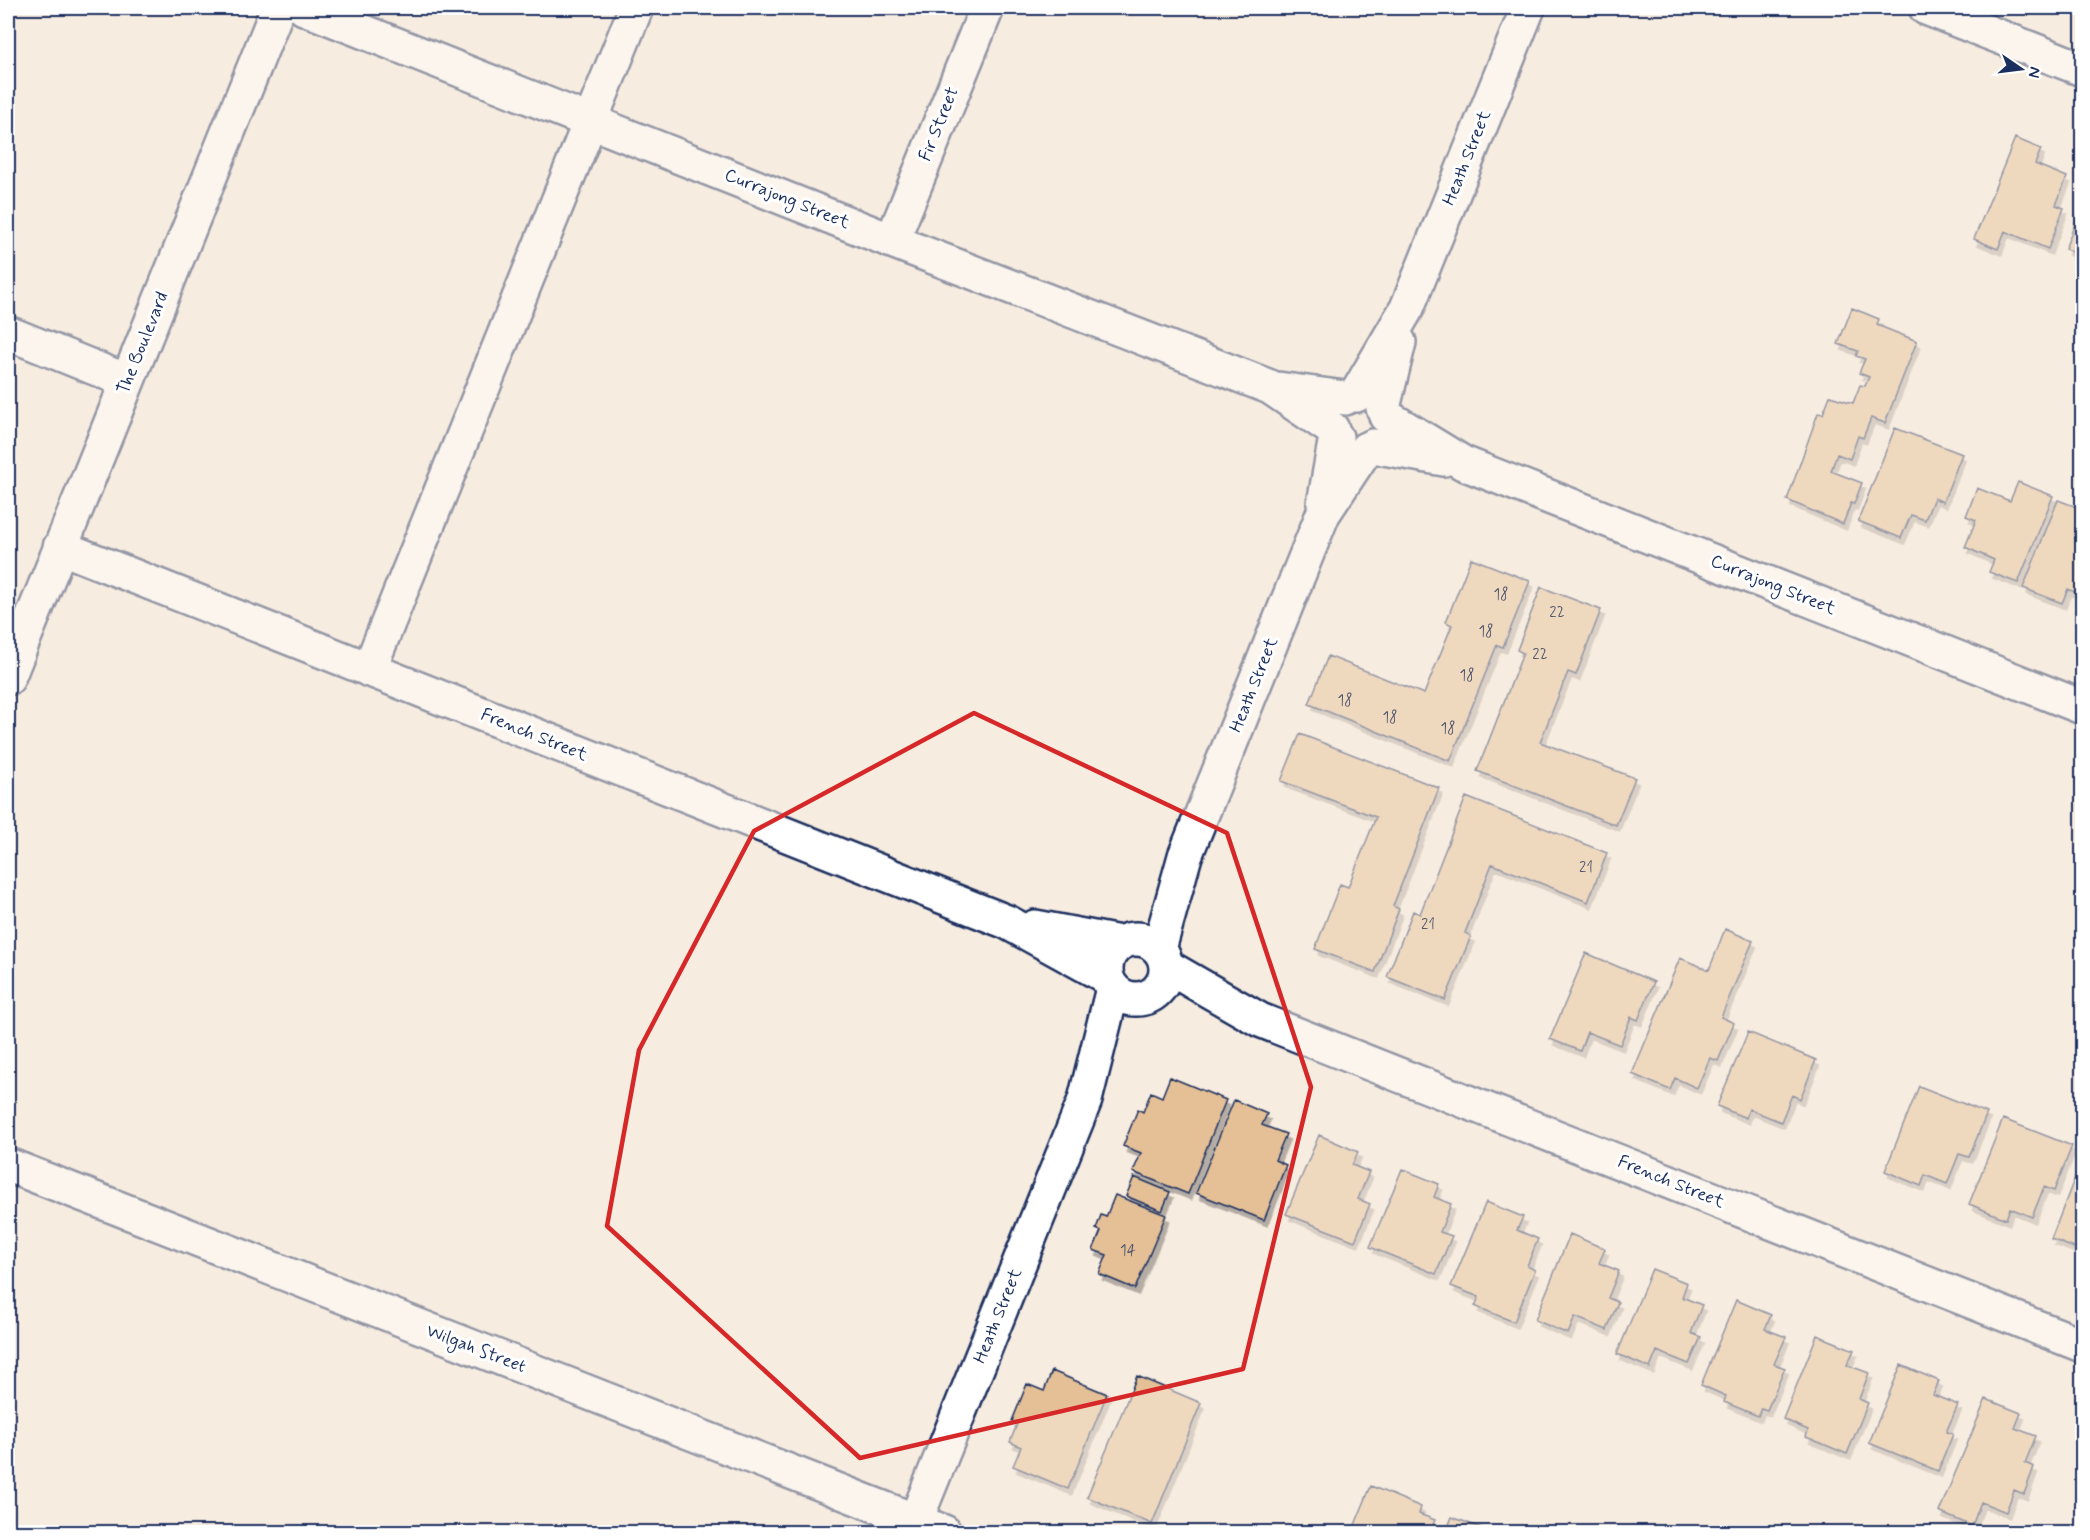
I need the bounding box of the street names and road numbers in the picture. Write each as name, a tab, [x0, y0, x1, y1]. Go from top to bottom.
street label: Fir Street	[913, 83, 965, 165]
street label: Heath Street	[1437, 106, 1497, 209]
street label: Currajong Street	[720, 163, 854, 236]
street label: The Boulevard	[112, 288, 174, 398]
street label: Currajong Street	[1706, 549, 1840, 622]
street label: Heath Street	[1224, 633, 1284, 736]
street label: French Street	[477, 703, 591, 767]
street label: French Street	[1614, 1150, 1728, 1214]
street label: Heath Street	[968, 1264, 1028, 1367]
street label: Wilgah Street	[422, 1319, 530, 1380]

